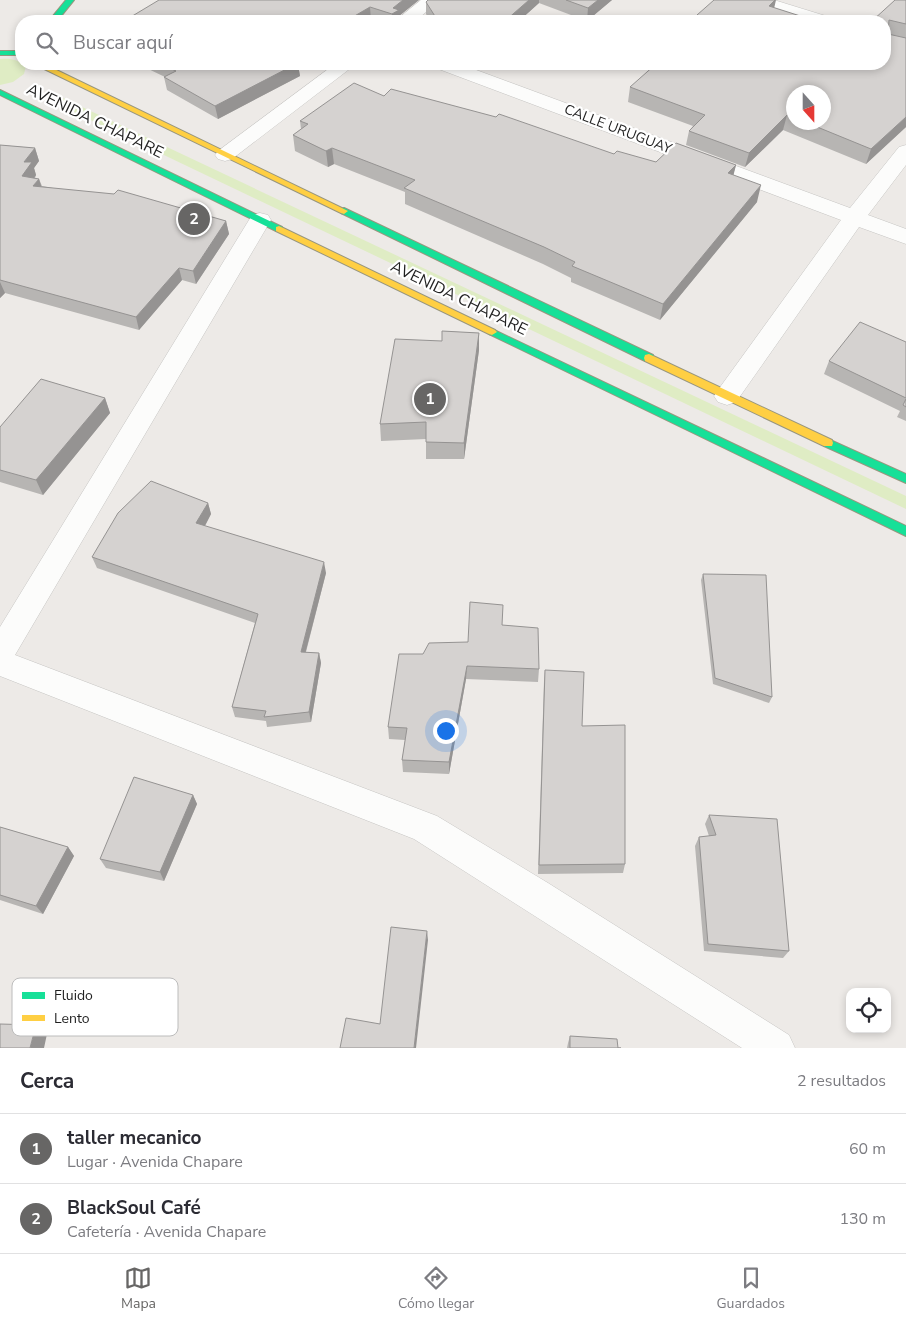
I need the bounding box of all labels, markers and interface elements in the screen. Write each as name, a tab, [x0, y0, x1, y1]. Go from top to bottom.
search box	[15, 15, 891, 70]
icon: search	[33, 29, 61, 57]
text: Buscar aquí	[73, 30, 172, 56]
street label: AVENIDA CHAPARE	[23, 78, 167, 164]
north arrow	[786, 85, 831, 130]
street label: CALLE URUGUAY	[561, 100, 675, 159]
pin: 2	[178, 200, 210, 238]
street label: AVENIDA CHAPARE	[387, 255, 531, 341]
pin: 1	[414, 380, 446, 418]
your location	[433, 718, 459, 744]
legend	[12, 978, 178, 1036]
text: Fluido	[54, 986, 93, 1005]
map controls	[846, 988, 891, 1033]
button: locate	[846, 988, 891, 1033]
text: Lento	[54, 1009, 90, 1028]
text: Cerca	[20, 1067, 74, 1095]
text: 2 resultados	[797, 1070, 886, 1092]
text: taller mecanico	[67, 1125, 202, 1151]
text: 1	[31, 1138, 41, 1160]
text: 60 m	[849, 1138, 886, 1160]
text: Lugar · Avenida Chapare	[67, 1151, 243, 1173]
text: BlackSoul Café	[67, 1195, 201, 1221]
text: 2	[31, 1208, 41, 1230]
text: 130 m	[839, 1208, 886, 1230]
text: Cafetería · Avenida Chapare	[67, 1221, 266, 1243]
tab: Mapa	[121, 1264, 156, 1313]
tab: Cómo llegar	[398, 1264, 474, 1313]
tab: Guardados	[716, 1264, 785, 1313]

